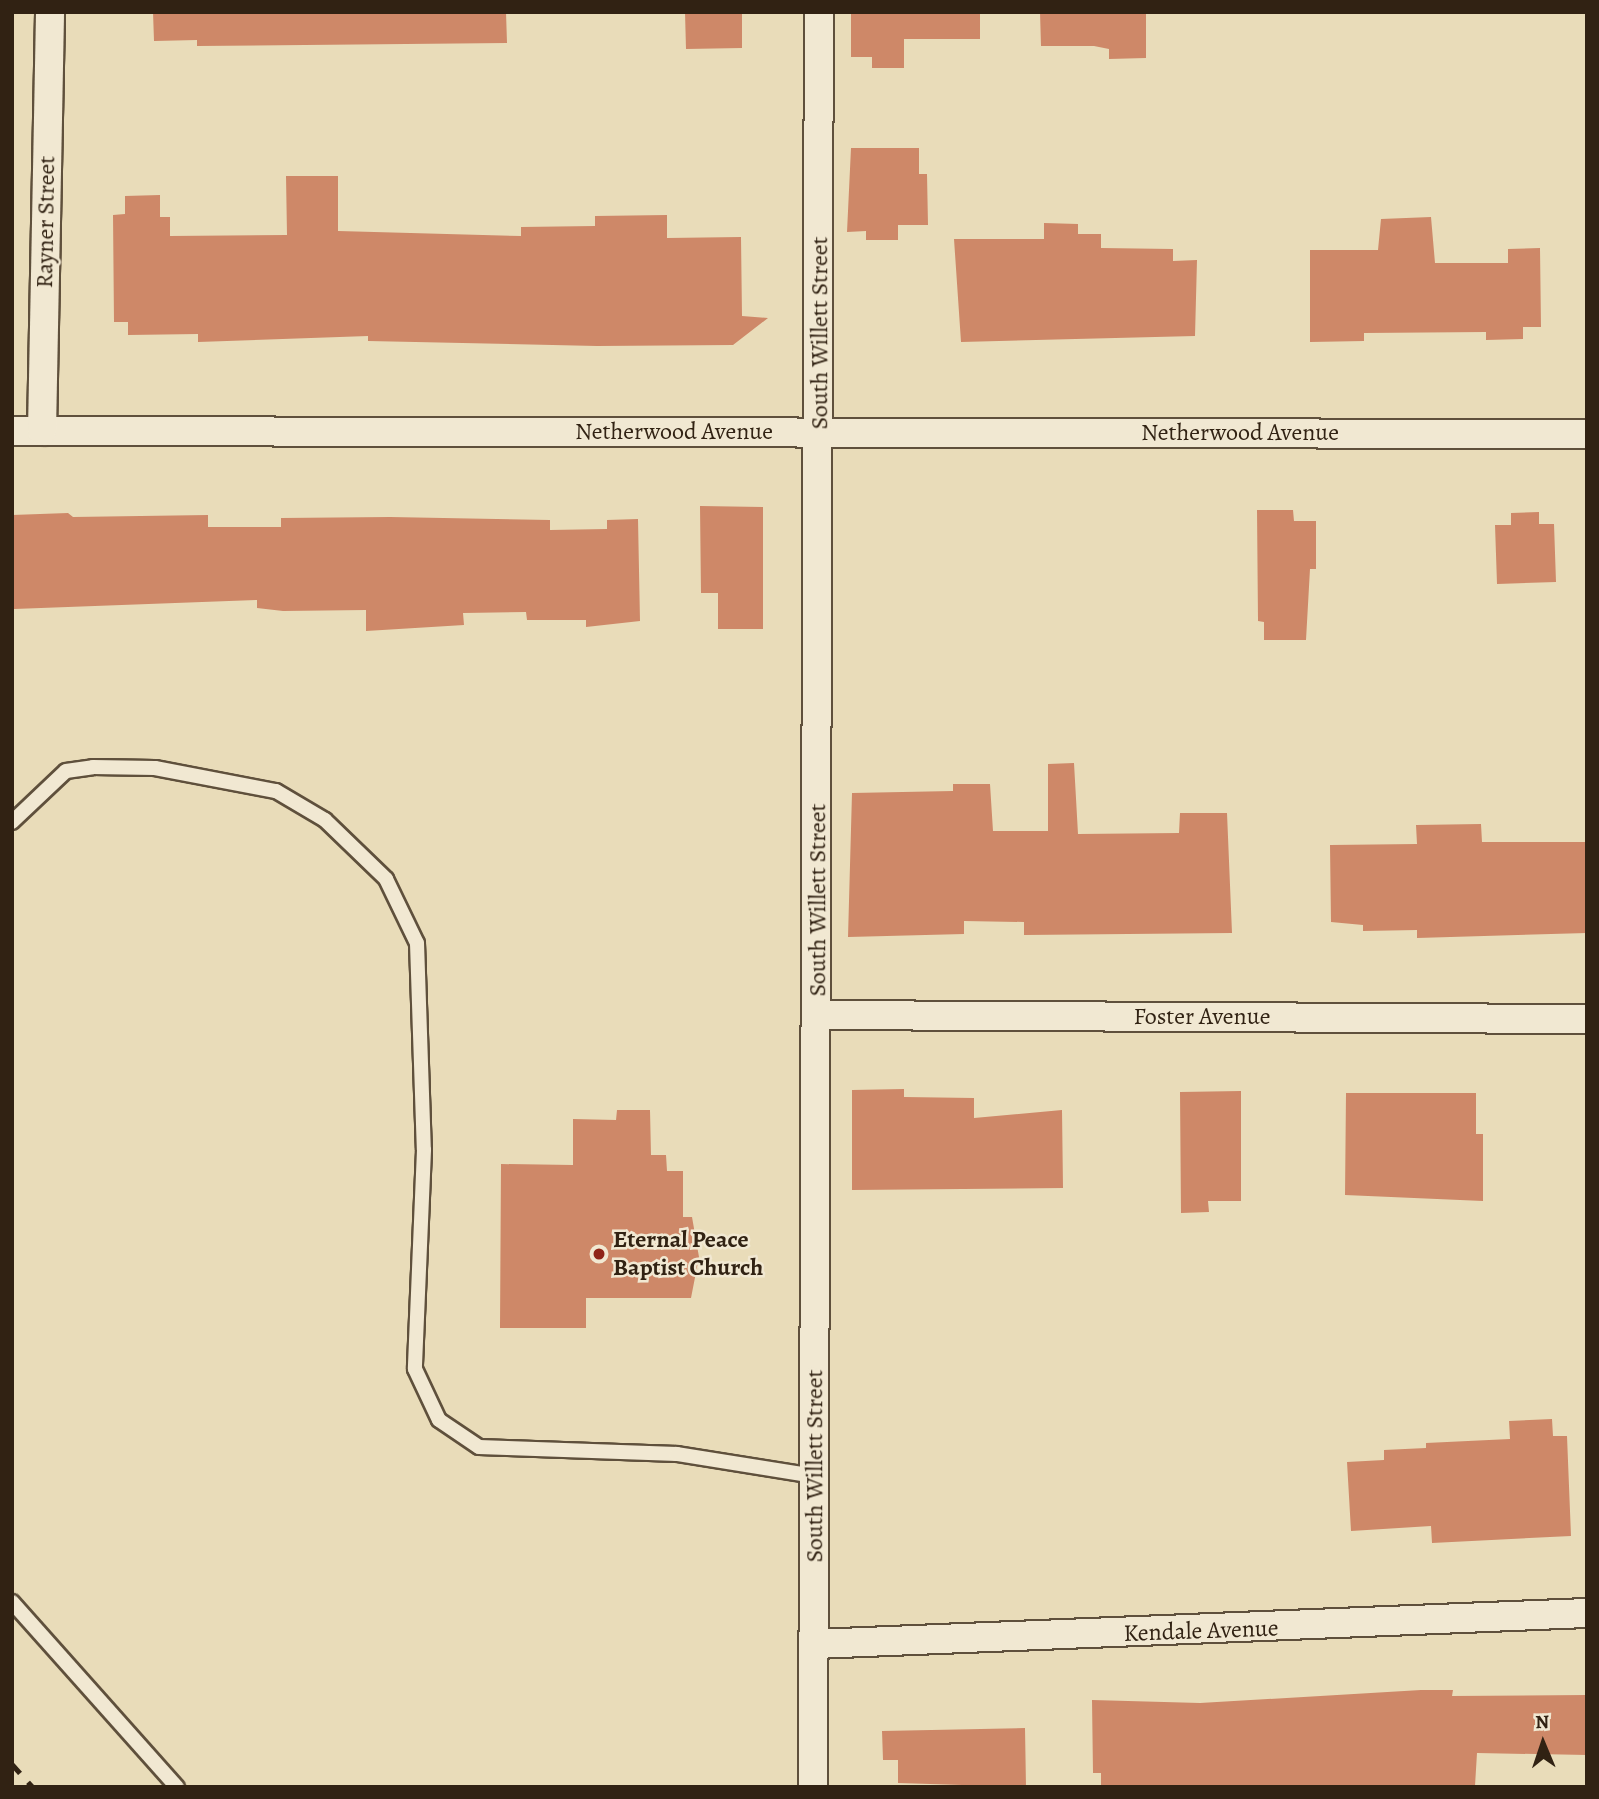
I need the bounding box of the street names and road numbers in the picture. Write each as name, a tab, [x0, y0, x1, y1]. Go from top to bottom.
street label: Rayner Street	[30, 156, 62, 288]
street label: South Willett Street	[806, 237, 834, 429]
street label: Netherwood Avenue	[575, 418, 773, 446]
street label: Netherwood Avenue	[1141, 419, 1339, 447]
street label: South Willett Street	[804, 804, 832, 996]
street label: Foster Avenue	[1134, 1003, 1270, 1031]
street label: South Willett Street	[801, 1370, 829, 1562]
street label: Kendale Avenue	[1123, 1614, 1279, 1648]

